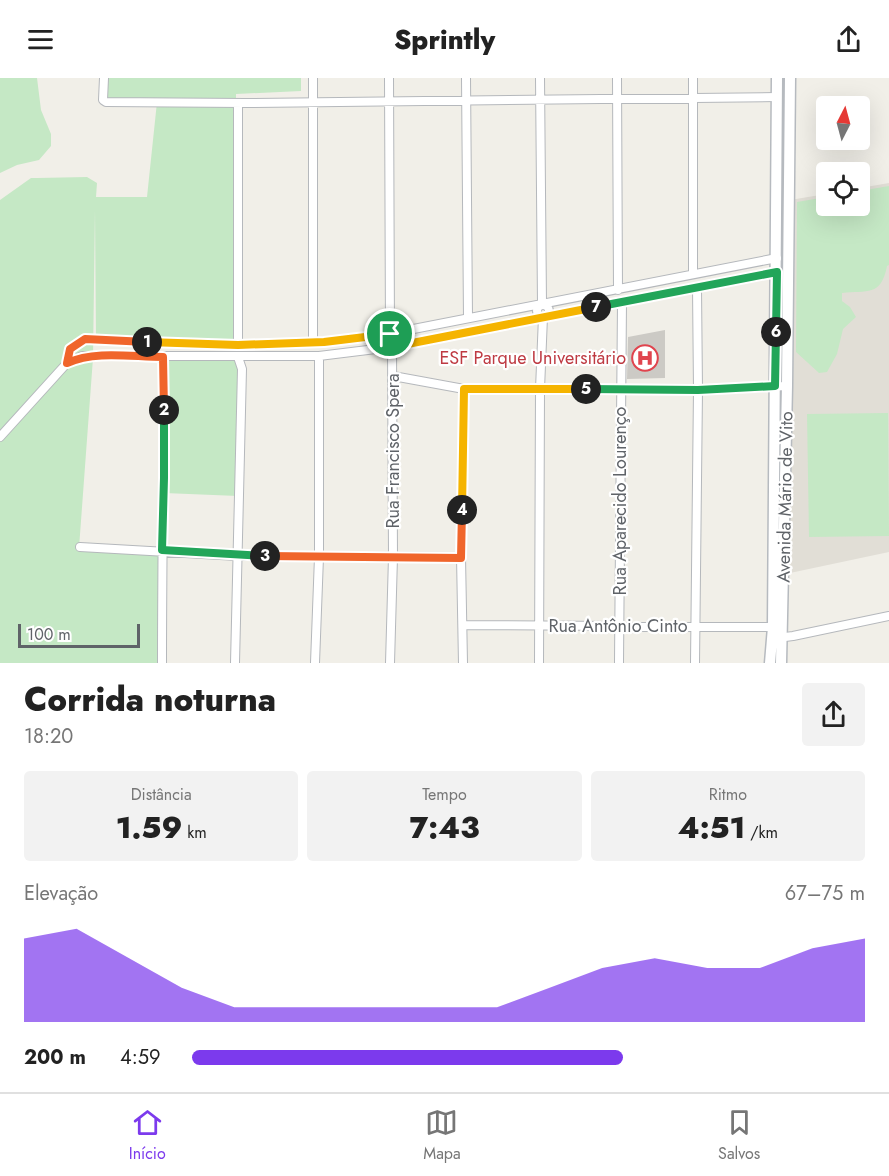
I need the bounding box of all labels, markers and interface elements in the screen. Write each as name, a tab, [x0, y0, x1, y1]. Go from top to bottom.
text: Sprintly	[394, 20, 495, 59]
icon: menu	[24, 23, 57, 56]
icon: share	[832, 23, 865, 56]
north arrow	[816, 96, 870, 150]
map controls	[816, 96, 870, 216]
button: locate	[816, 162, 870, 216]
pin: 7	[581, 292, 611, 322]
text: 7	[591, 295, 601, 318]
pin	[364, 308, 415, 359]
icon: arrive	[373, 317, 406, 350]
pin: 6	[761, 317, 791, 347]
text: 6	[771, 320, 781, 343]
pin: 1	[132, 327, 162, 357]
text: 1	[143, 330, 151, 353]
hospital icon: ESF Parque Universitário	[630, 343, 660, 373]
place label: ESF Parque Universitário	[439, 345, 626, 371]
street label: Rua Francisco Spera	[380, 373, 406, 529]
pin: 5	[571, 374, 601, 404]
text: 5	[581, 377, 591, 400]
pin: 2	[149, 395, 179, 425]
text: 2	[159, 398, 169, 421]
street label: Rua Aparecido Lourenço	[607, 406, 633, 595]
street label: Avenida Mário de Vito	[771, 411, 799, 583]
pin: 4	[447, 495, 477, 525]
text: 4	[456, 498, 468, 521]
pin: 3	[250, 541, 280, 571]
text: 3	[260, 544, 270, 567]
street label: Rua Antônio Cinto	[548, 613, 688, 639]
scale bar	[18, 621, 140, 648]
text: 100 m	[27, 623, 71, 646]
text: Corrida noturna	[24, 676, 276, 723]
button: share	[802, 683, 865, 746]
text: 18:20	[24, 722, 73, 751]
text: Distância	[131, 783, 192, 806]
text: Tempo	[422, 783, 467, 806]
text: Ritmo	[709, 783, 747, 806]
text: 1.59	[116, 806, 182, 849]
text: 7:43	[410, 806, 479, 849]
text: 4:51	[678, 806, 745, 849]
text: km	[182, 821, 207, 844]
text: /km	[745, 821, 778, 844]
text: Elevação	[24, 879, 98, 908]
text: 67–75 m	[785, 879, 865, 908]
text: 200 m	[24, 1043, 86, 1072]
text: 4:59	[120, 1043, 160, 1072]
tab: Início	[129, 1106, 166, 1165]
tab: Mapa	[423, 1106, 461, 1165]
tab: Salvos	[718, 1106, 760, 1165]

